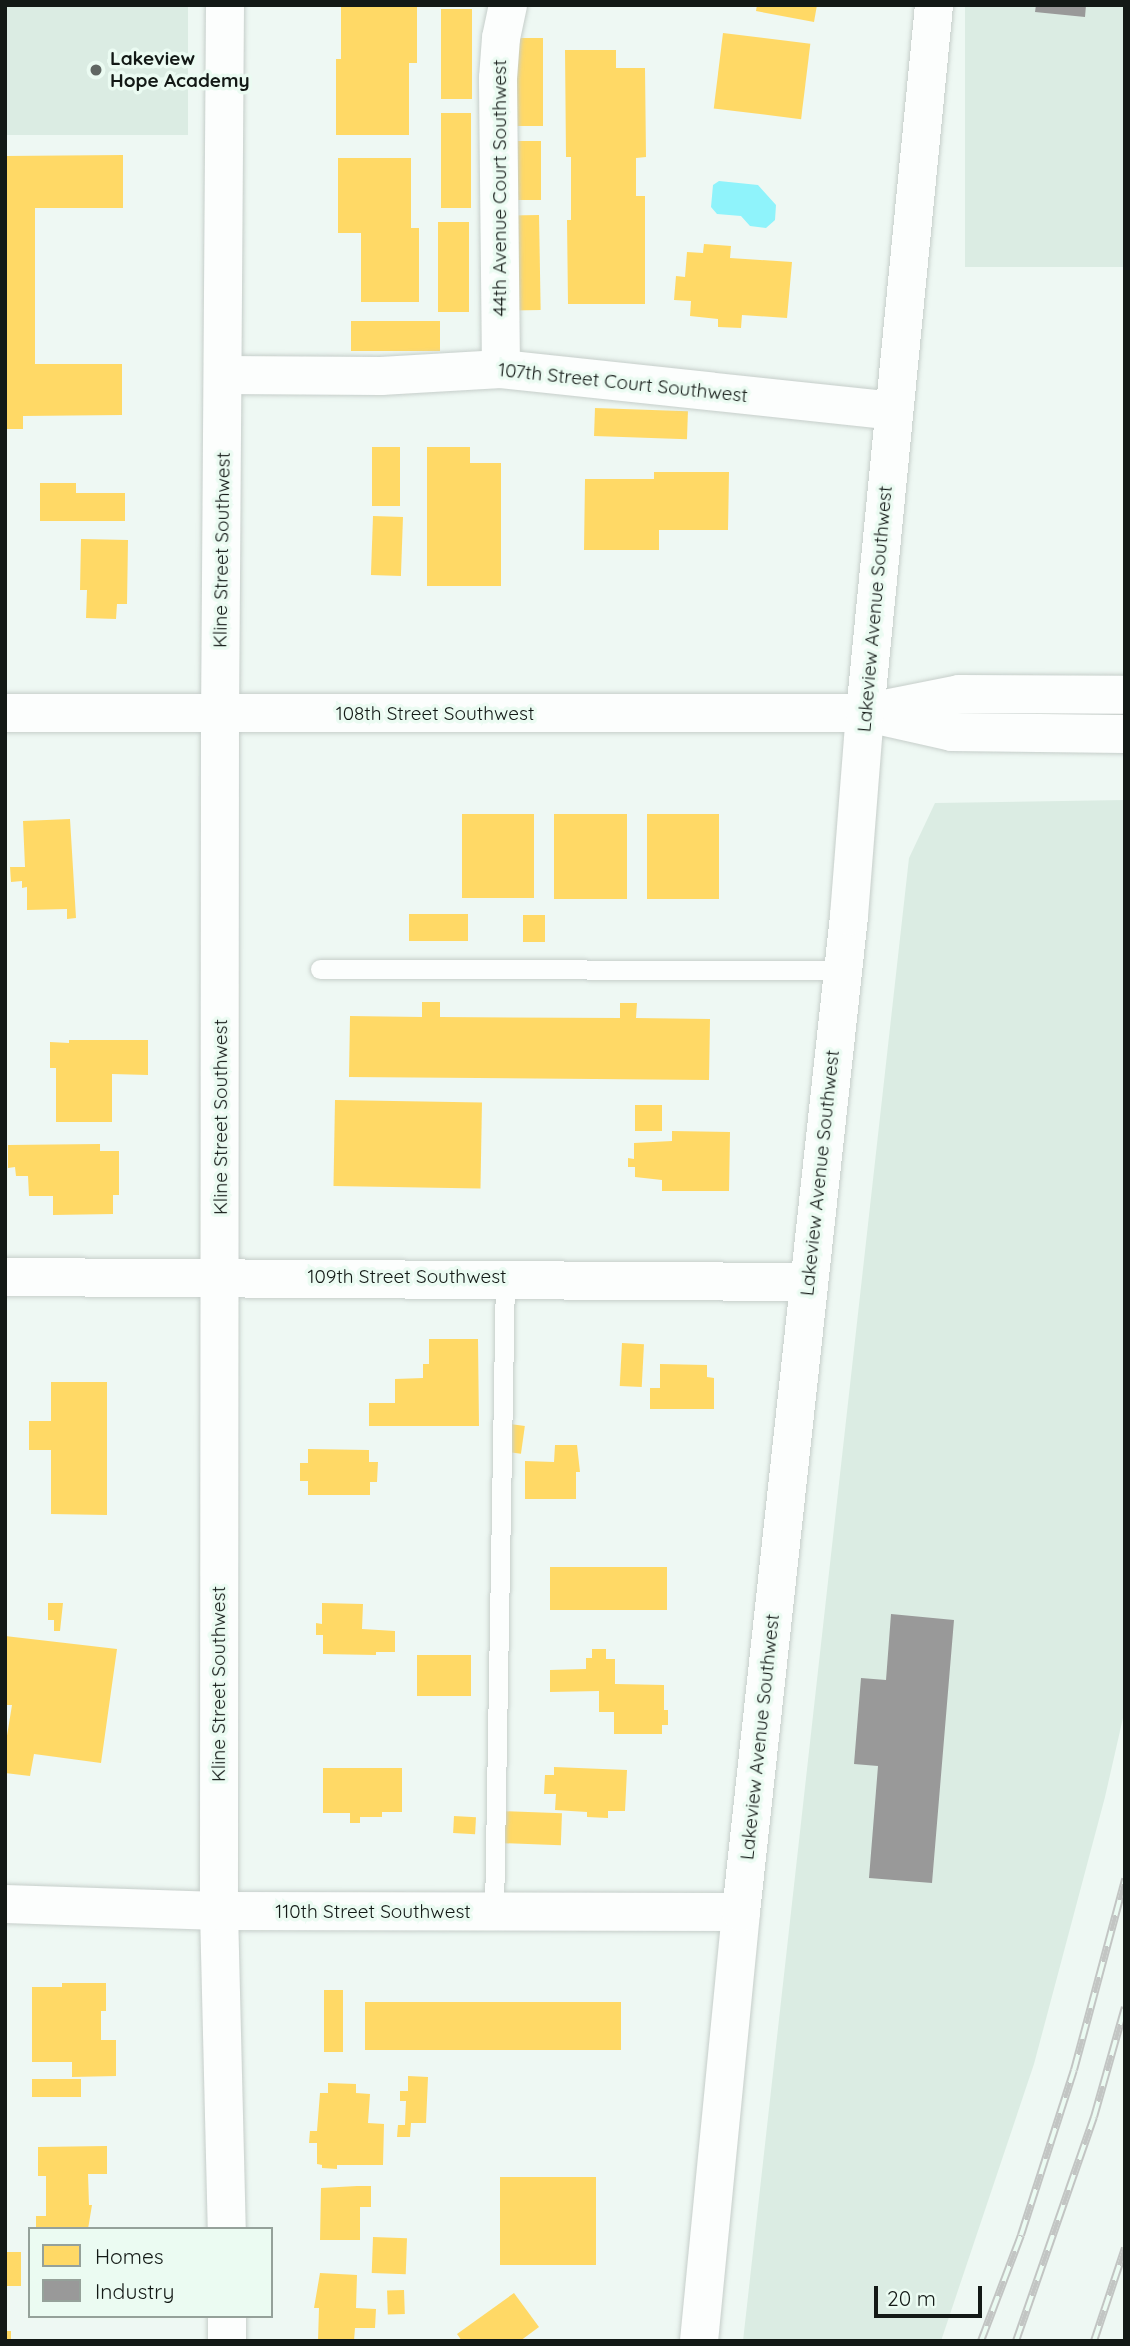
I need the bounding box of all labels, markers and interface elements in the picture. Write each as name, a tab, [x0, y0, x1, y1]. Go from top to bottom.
place label: Lakeview Hope Academy	[110, 48, 250, 92]
street label: 44th Avenue Court Southwest	[489, 60, 511, 316]
marker: Lakeview Hope Academy	[88, 62, 104, 78]
street label: 107th Street Court Southwest	[497, 359, 749, 407]
street label: Kline Street Southwest	[209, 452, 235, 648]
street label: Lakeview Avenue Southwest	[853, 485, 897, 733]
street label: 108th Street Southwest	[336, 703, 534, 725]
street label: Kline Street Southwest	[210, 1019, 232, 1215]
street label: Lakeview Avenue Southwest	[796, 1049, 844, 1297]
street label: 109th Street Southwest	[307, 1266, 507, 1288]
street label: Kline Street Southwest	[208, 1586, 230, 1782]
street label: Lakeview Avenue Southwest	[736, 1613, 784, 1861]
street label: 110th Street Southwest	[275, 1901, 471, 1923]
legend	[28, 2227, 273, 2318]
text: Homes	[95, 2243, 164, 2269]
scale bar	[878, 2272, 986, 2316]
text: Industry	[95, 2278, 174, 2304]
text: 20 m	[887, 2285, 936, 2311]

